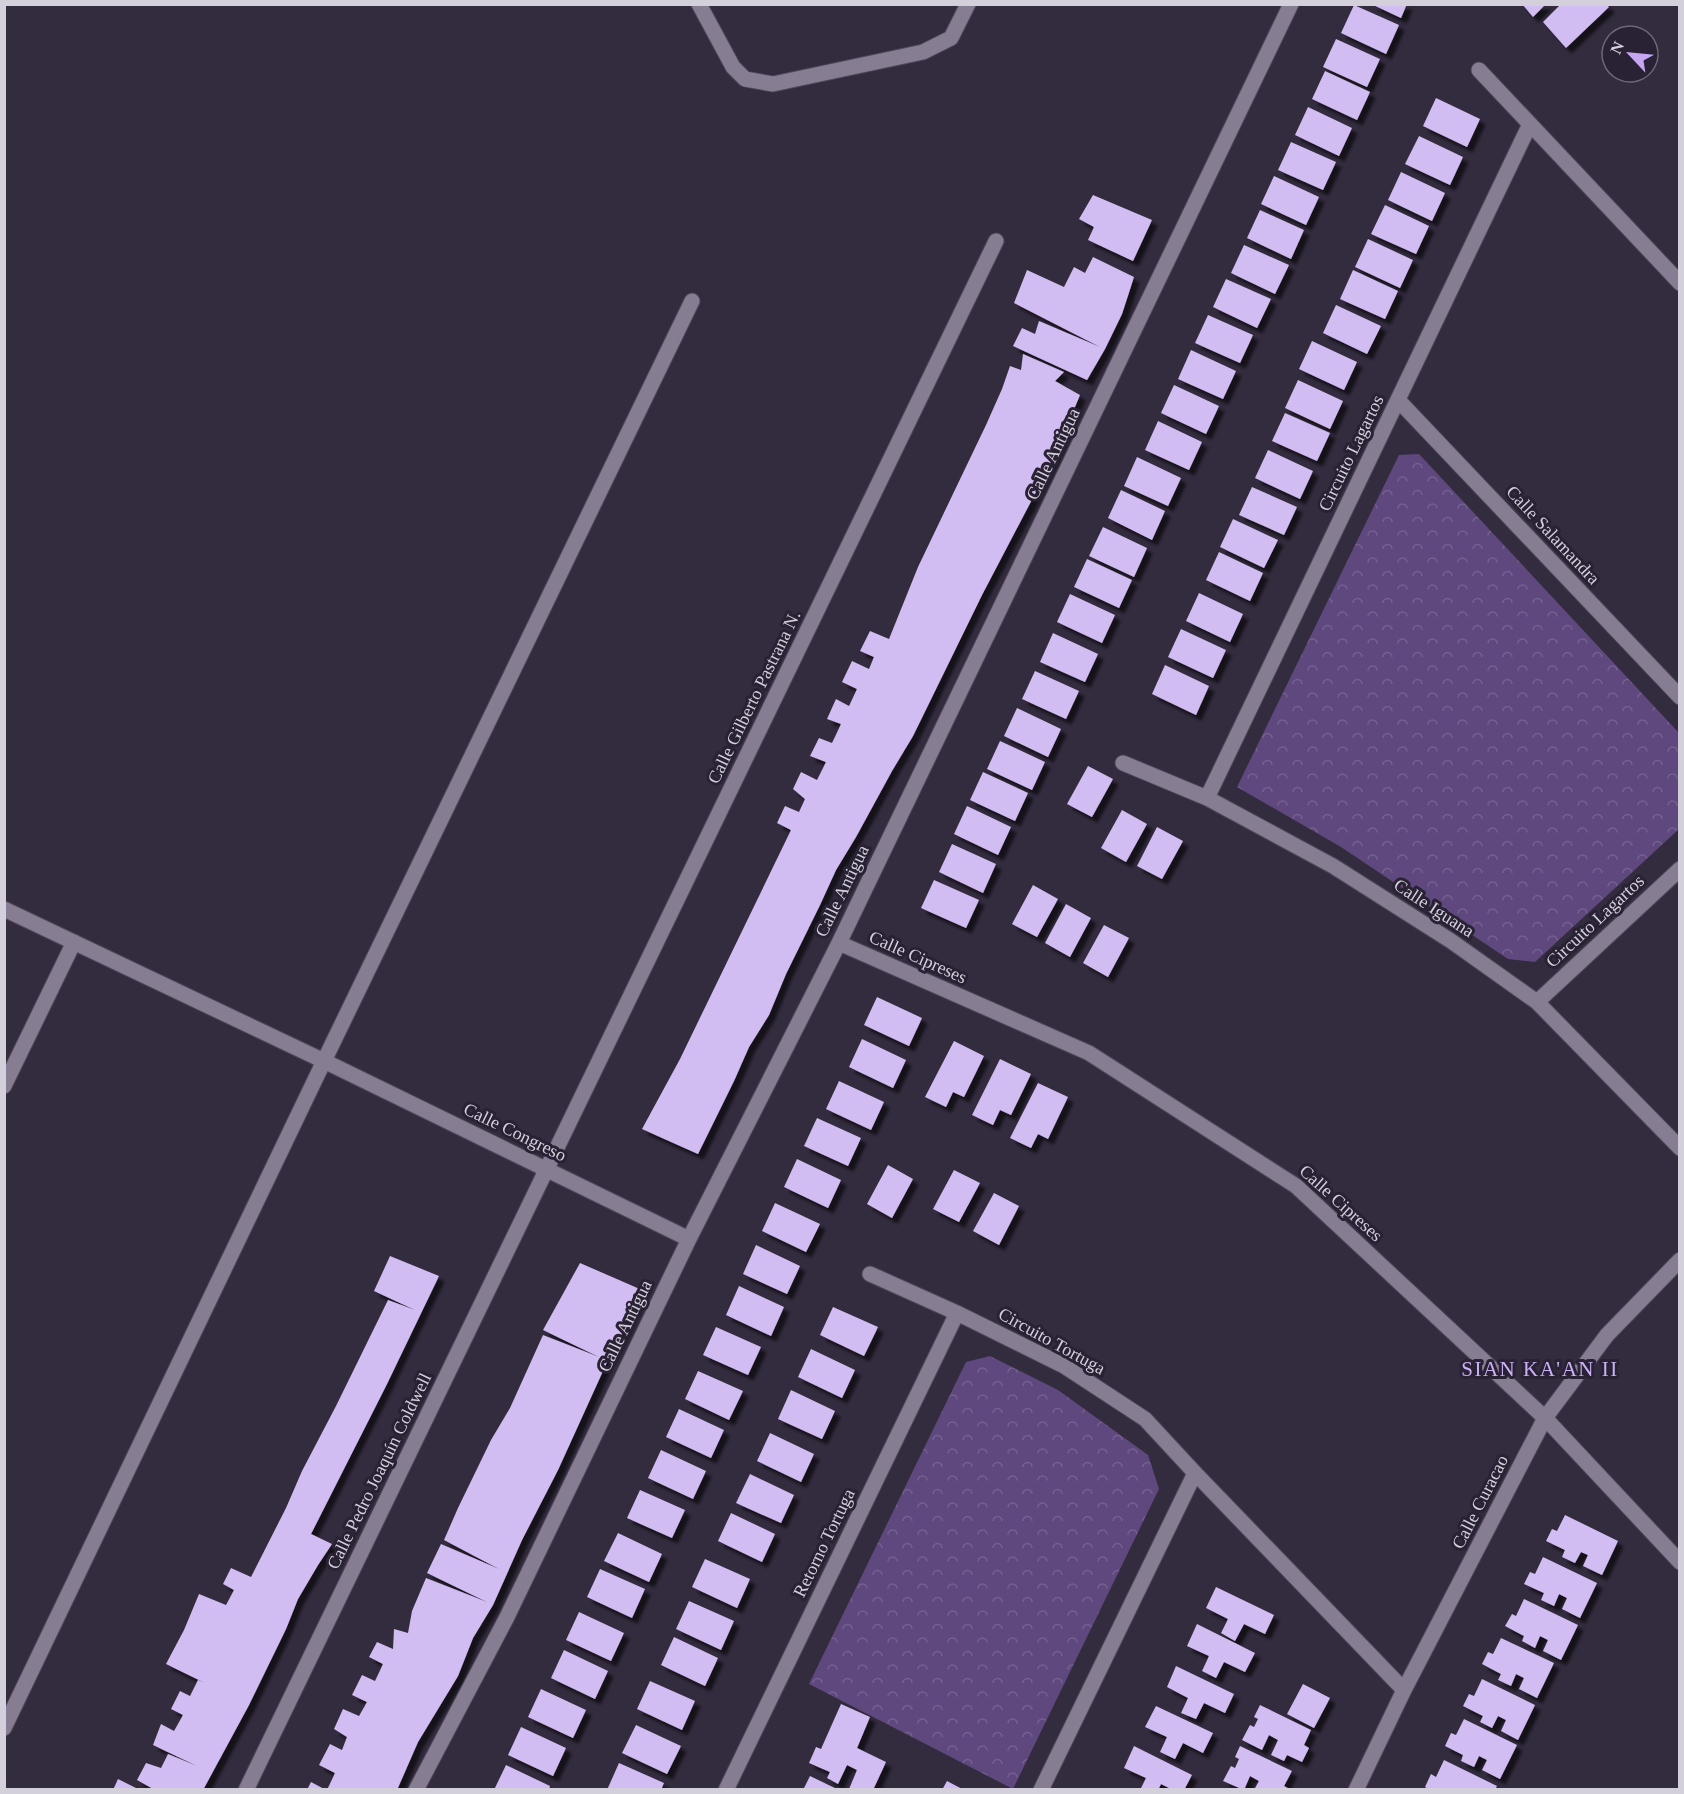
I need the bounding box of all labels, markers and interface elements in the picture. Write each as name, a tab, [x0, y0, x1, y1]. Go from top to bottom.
north arrow	[1600, 24, 1660, 84]
text: N	[1607, 38, 1627, 57]
street label: Circuito Lagartos	[1314, 392, 1388, 514]
street label: Calle Antigua	[1022, 405, 1084, 503]
street label: Calle Salamandra	[1502, 482, 1604, 588]
street label: Calle Gilberto Pastrana N.	[703, 607, 805, 787]
street label: Calle Antigua	[811, 842, 873, 940]
street label: Circuito Lagartos	[1542, 871, 1648, 971]
street label: Calle Iguana	[1390, 875, 1478, 941]
street label: Calle Cipreses	[866, 927, 970, 987]
street label: Calle Congreso	[461, 1099, 569, 1165]
street label: Calle Cipreses	[1295, 1161, 1387, 1245]
street label: Calle Antigua	[594, 1277, 656, 1375]
street label: Circuito Tortuga	[995, 1303, 1109, 1379]
district label: SIAN KA'AN II	[1461, 1357, 1619, 1381]
street label: Calle Pedro Joaquín Coldwell	[323, 1370, 435, 1572]
street label: Calle Curacao	[1448, 1452, 1512, 1552]
street label: Retorno Tortuga	[789, 1486, 859, 1600]

